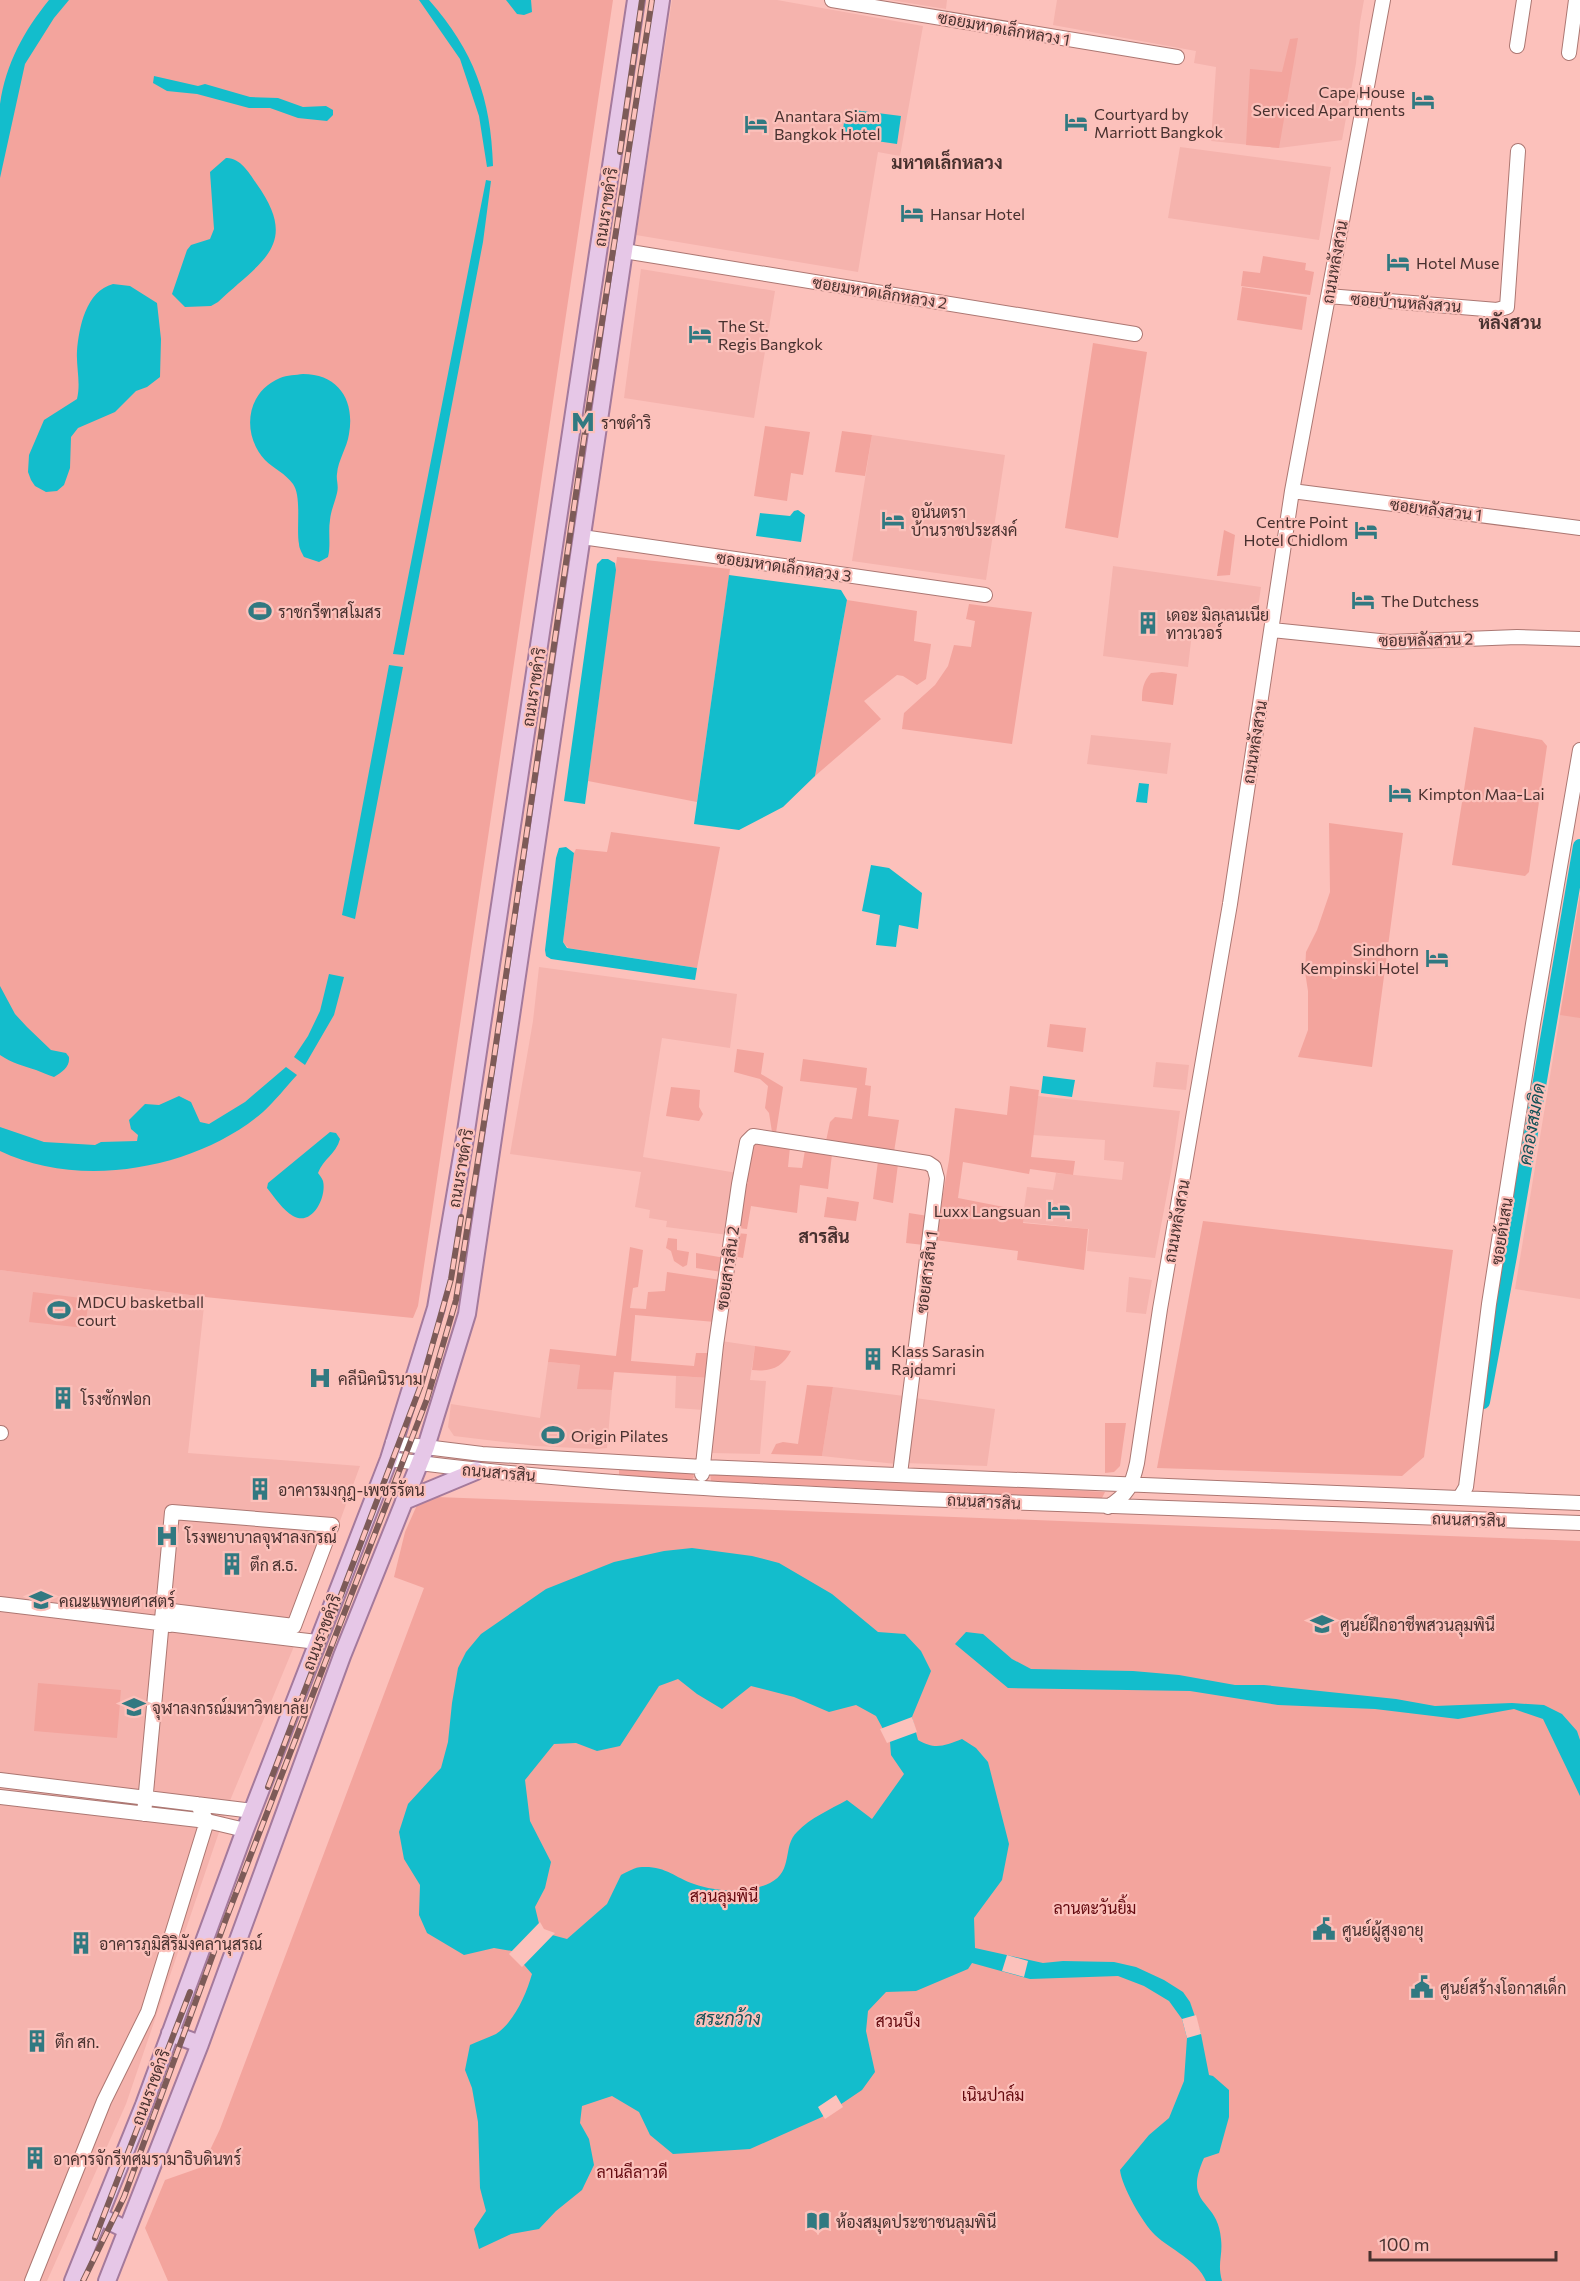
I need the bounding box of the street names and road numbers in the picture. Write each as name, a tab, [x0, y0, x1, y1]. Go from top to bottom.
street label: ซอยมหาดเล็กหลวง 1	[936, 4, 1072, 49]
street label: ถนนราชดำริ	[589, 166, 621, 248]
street label: ถนนหลังสวน	[1317, 219, 1351, 305]
street label: ซอยมหาดเล็กหลวง 2	[811, 269, 949, 312]
street label: ซอยบ้านหลังสวน	[1350, 289, 1462, 315]
street label: ซอยหลังสวน 1	[1389, 494, 1483, 524]
street label: ซอยมหาดเล็กหลวง 3	[715, 544, 853, 585]
street label: ซอยหลังสวน 2	[1378, 629, 1474, 649]
street label: ถนนราชดำริ	[517, 646, 549, 728]
street label: ถนนหลังสวน	[1238, 699, 1270, 785]
street label: ถนนราชดำริ	[444, 1127, 476, 1209]
street label: ถนนหลังสวน	[1159, 1178, 1193, 1264]
street label: ซอยต้นสน	[1486, 1196, 1516, 1266]
street label: ซอยสารสิน 2	[712, 1225, 742, 1311]
street label: ซอยสารสิน 1	[912, 1230, 940, 1314]
street label: ถนนสารสิน	[461, 1459, 537, 1485]
street label: ถนนสารสิน	[947, 1490, 1021, 1512]
street label: ถนนสารสิน	[1432, 1508, 1506, 1530]
street label: ถนนราชดำริ	[298, 1591, 344, 1673]
street label: ถนนราชดำริ	[127, 2046, 173, 2128]

